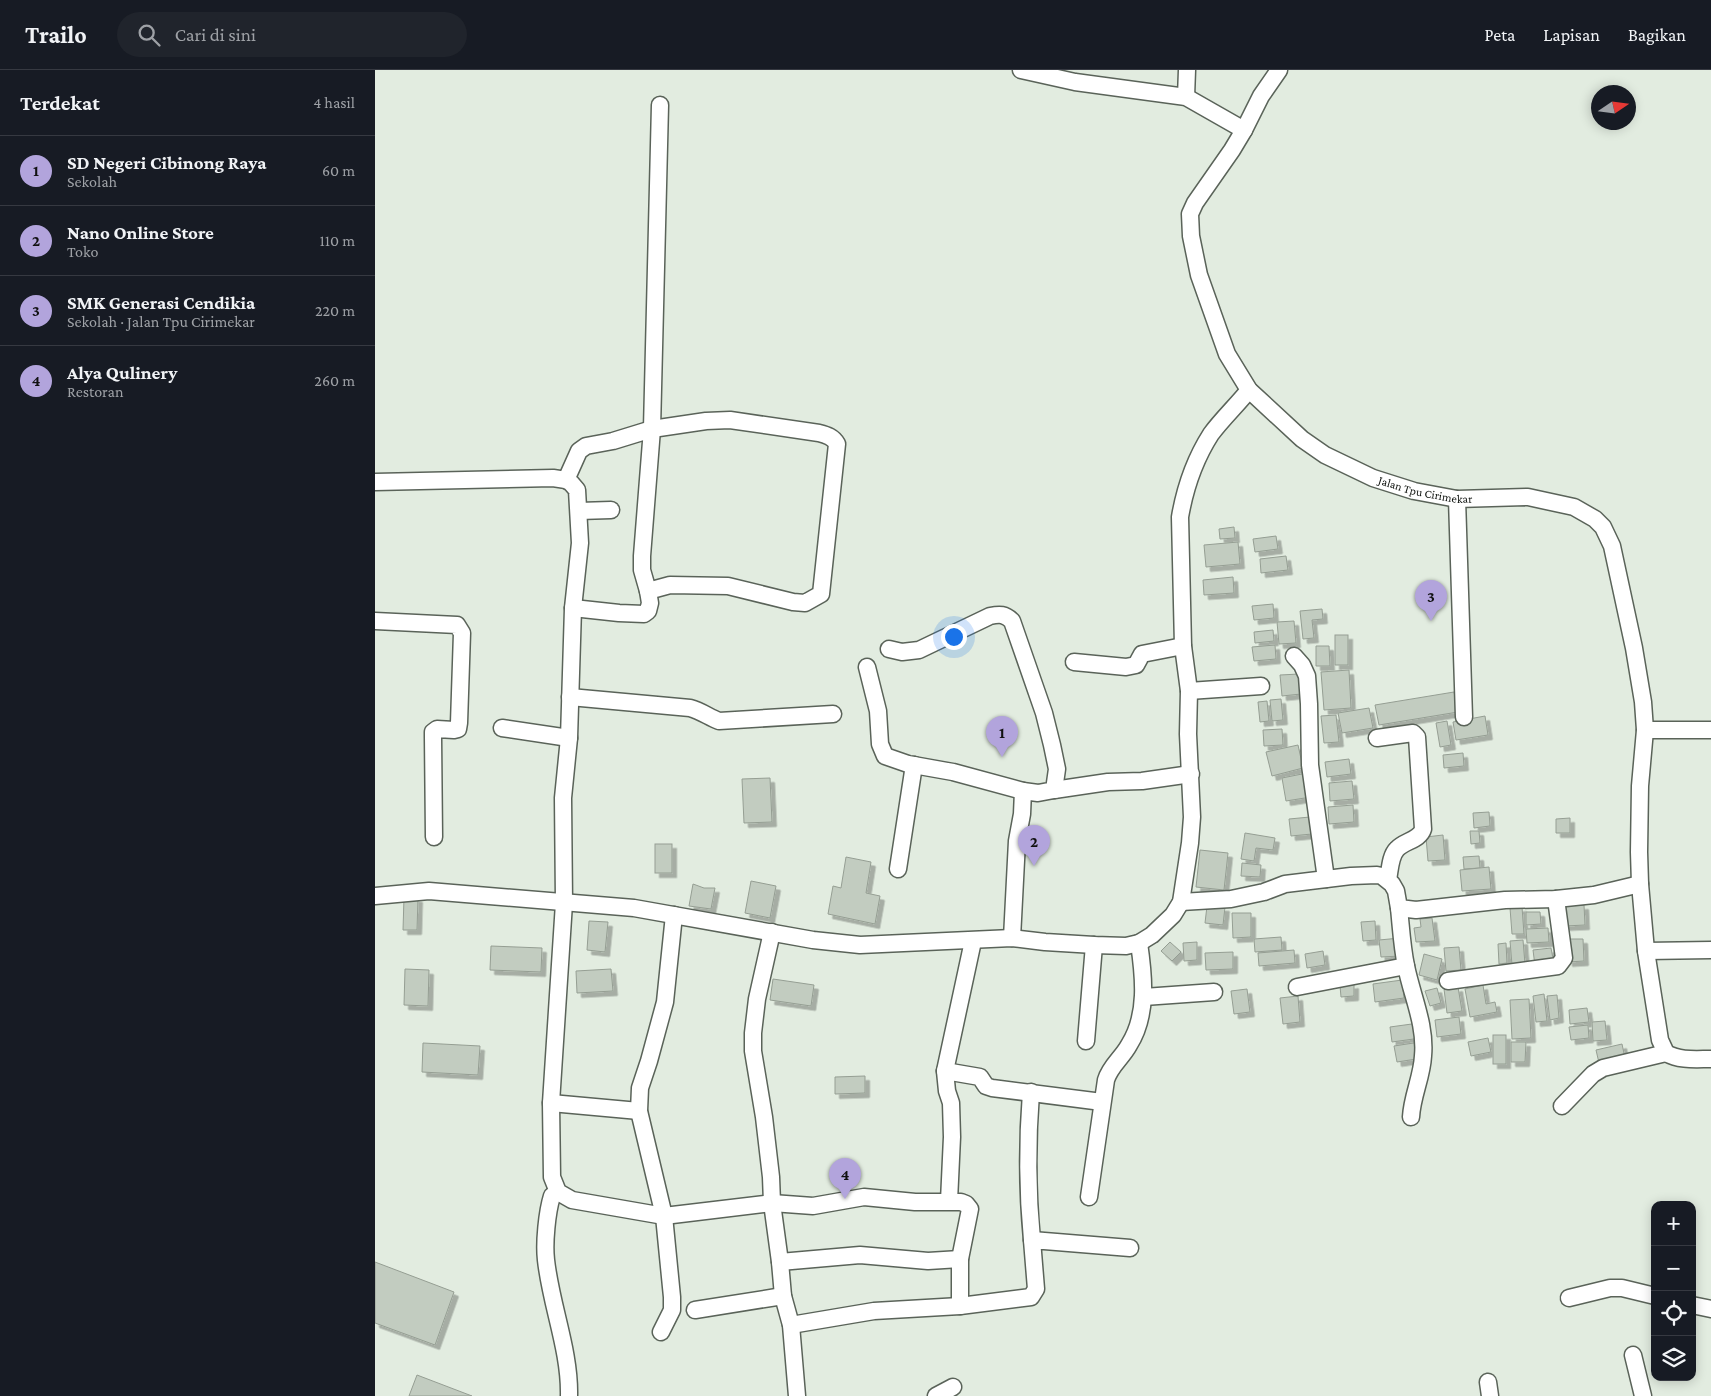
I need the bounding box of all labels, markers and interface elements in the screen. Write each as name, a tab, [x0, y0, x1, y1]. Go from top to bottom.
search box	[117, 12, 467, 57]
text: Trailo	[25, 21, 87, 48]
icon: search	[135, 21, 163, 49]
text: Cari di sini	[175, 24, 256, 45]
text: Peta	[1485, 25, 1515, 45]
text: Lapisan	[1543, 25, 1600, 45]
text: Bagikan	[1628, 25, 1686, 45]
north arrow	[1591, 85, 1636, 130]
text: Terdekat	[20, 91, 100, 115]
text: 4 hasil	[313, 94, 355, 111]
text: SD Negeri Cibinong Raya	[67, 152, 267, 173]
text: 1	[33, 162, 39, 179]
text: 60 m	[322, 162, 355, 179]
text: Sekolah	[67, 173, 117, 190]
text: Nano Online Store	[67, 222, 214, 243]
text: 2	[32, 232, 40, 249]
text: 110 m	[319, 232, 355, 249]
text: Toko	[67, 243, 98, 260]
text: SMK Generasi Cendikia	[67, 292, 255, 313]
text: 3	[32, 302, 40, 319]
text: 220 m	[315, 302, 355, 319]
text: Sekolah · Jalan Tpu Cirimekar	[67, 313, 255, 330]
text: Alya Qulinery	[67, 362, 177, 383]
text: 4	[32, 372, 40, 389]
text: 260 m	[314, 372, 355, 389]
text: Restoran	[67, 383, 123, 400]
street label: Jalan Tpu Cirimekar	[1376, 473, 1473, 506]
pin: 3	[1415, 580, 1447, 621]
your location	[941, 624, 967, 650]
pin: 1	[986, 716, 1018, 757]
pin: 2	[1018, 825, 1050, 866]
pin: 4	[829, 1158, 861, 1199]
map controls	[1651, 1201, 1696, 1381]
button: +	[1651, 1201, 1696, 1246]
button: −	[1651, 1246, 1696, 1291]
button: locate	[1651, 1291, 1696, 1336]
button: layers	[1651, 1336, 1696, 1381]

